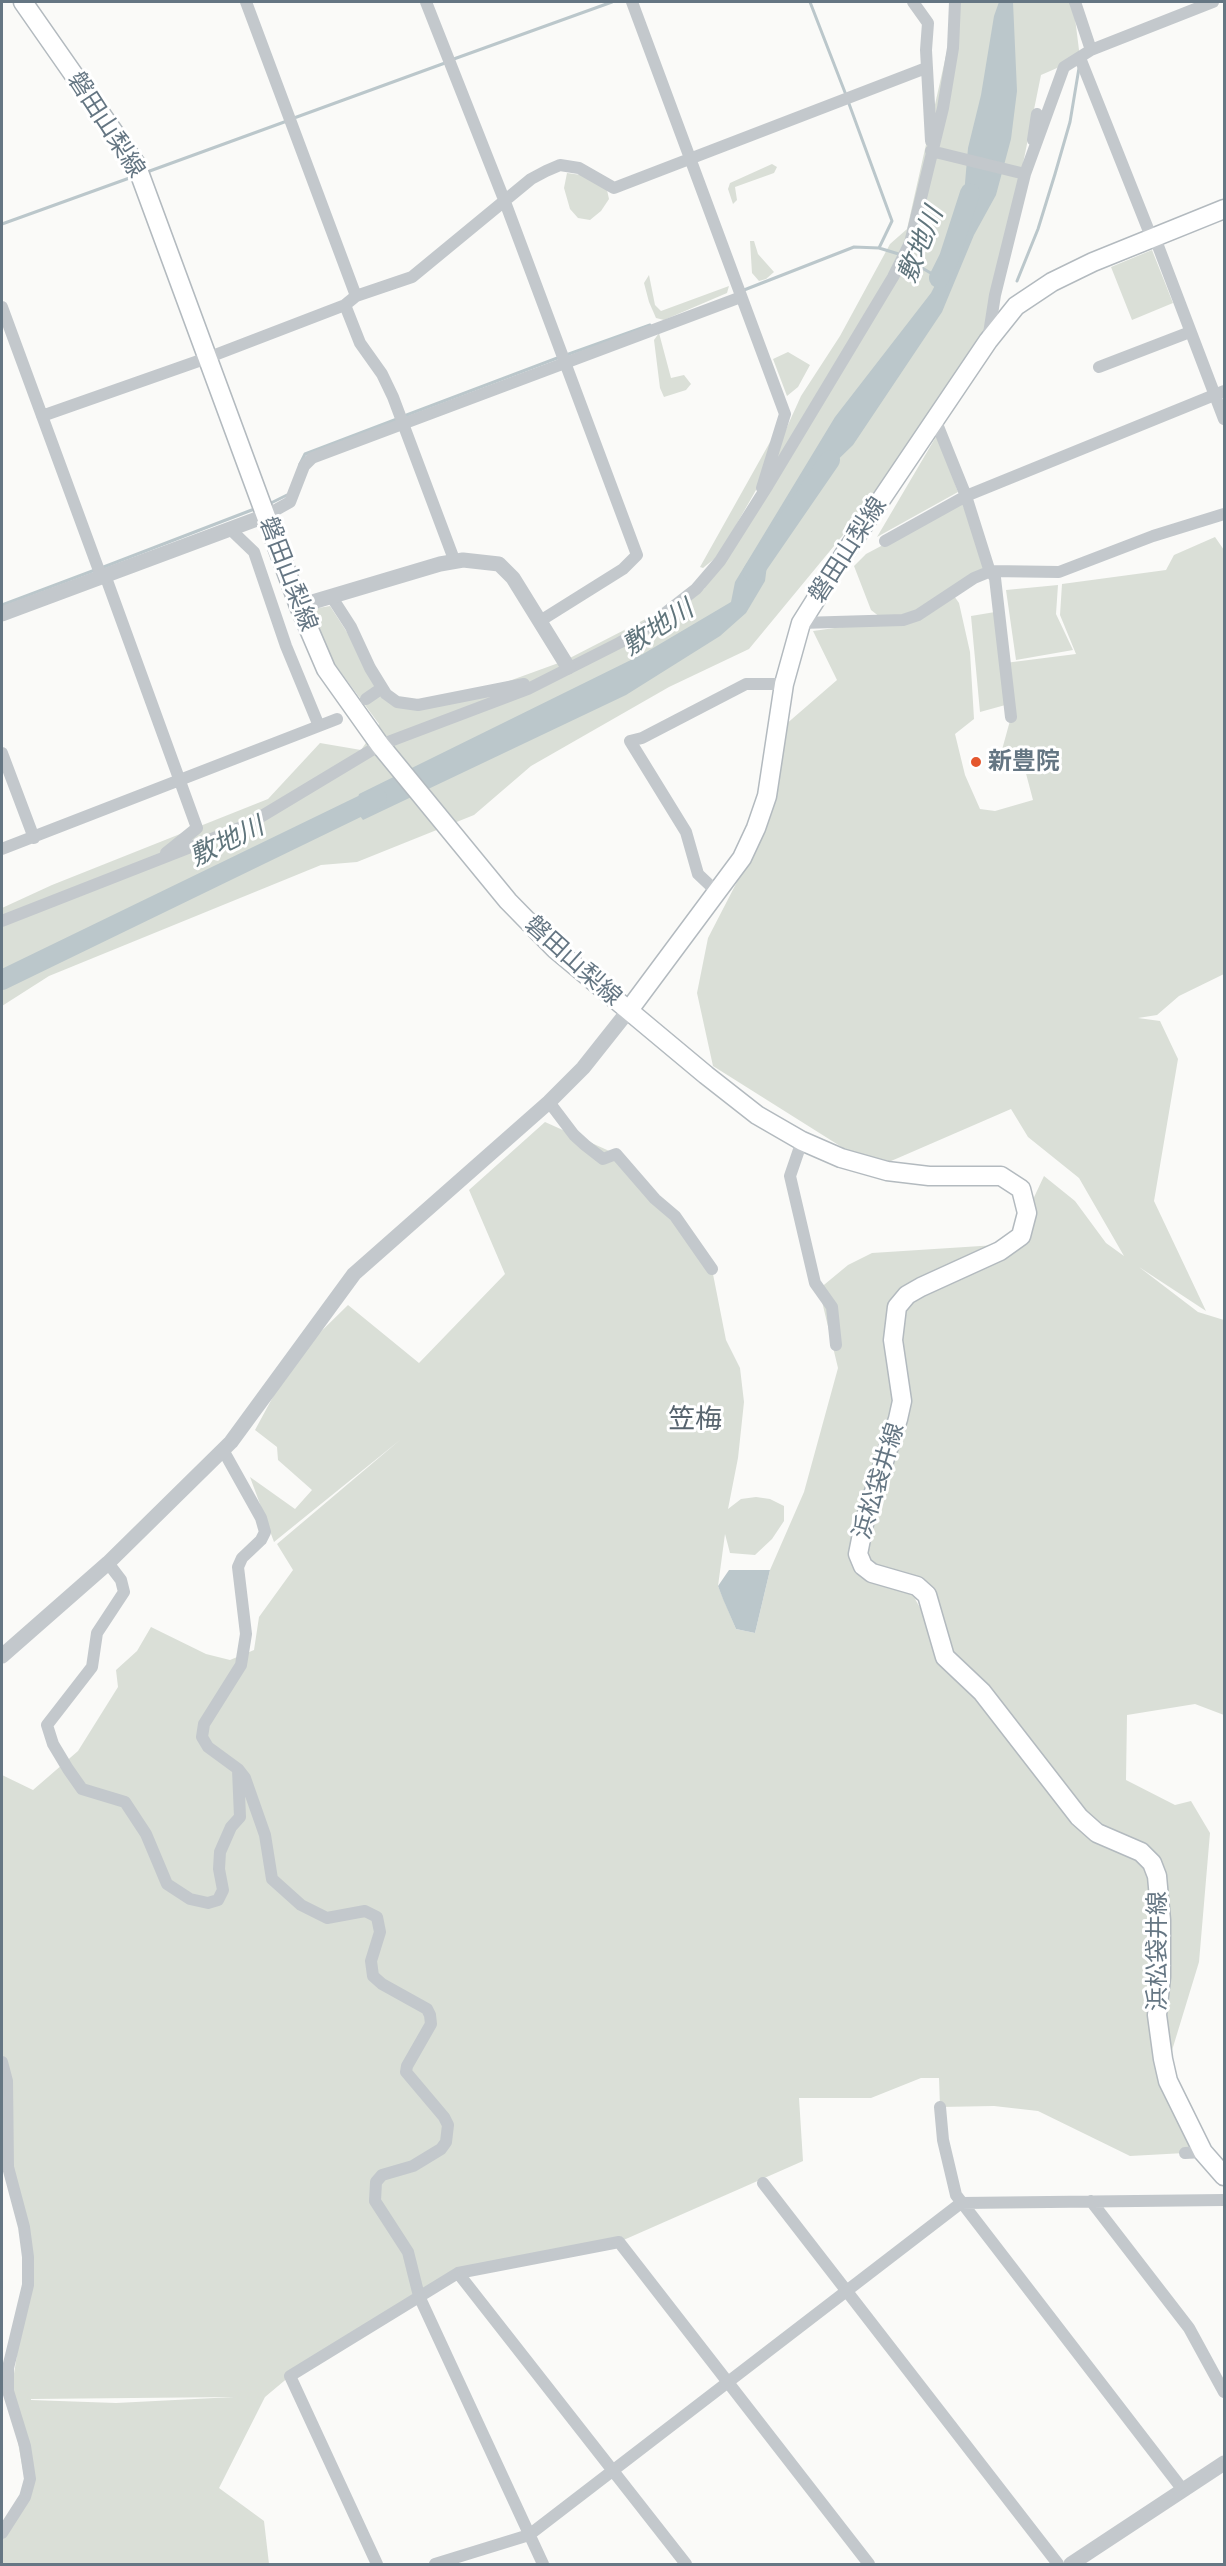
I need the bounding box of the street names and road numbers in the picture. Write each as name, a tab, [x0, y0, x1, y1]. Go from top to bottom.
street label: 磐田山梨線	[61, 67, 151, 183]
street label: 磐田山梨線	[803, 492, 893, 608]
street label: 磐田山梨線	[253, 513, 323, 635]
street label: 磐田山梨線	[519, 910, 627, 1012]
street label: 浜松袋井線	[848, 1419, 910, 1543]
street label: 浜松袋井線	[1144, 1891, 1172, 2011]

